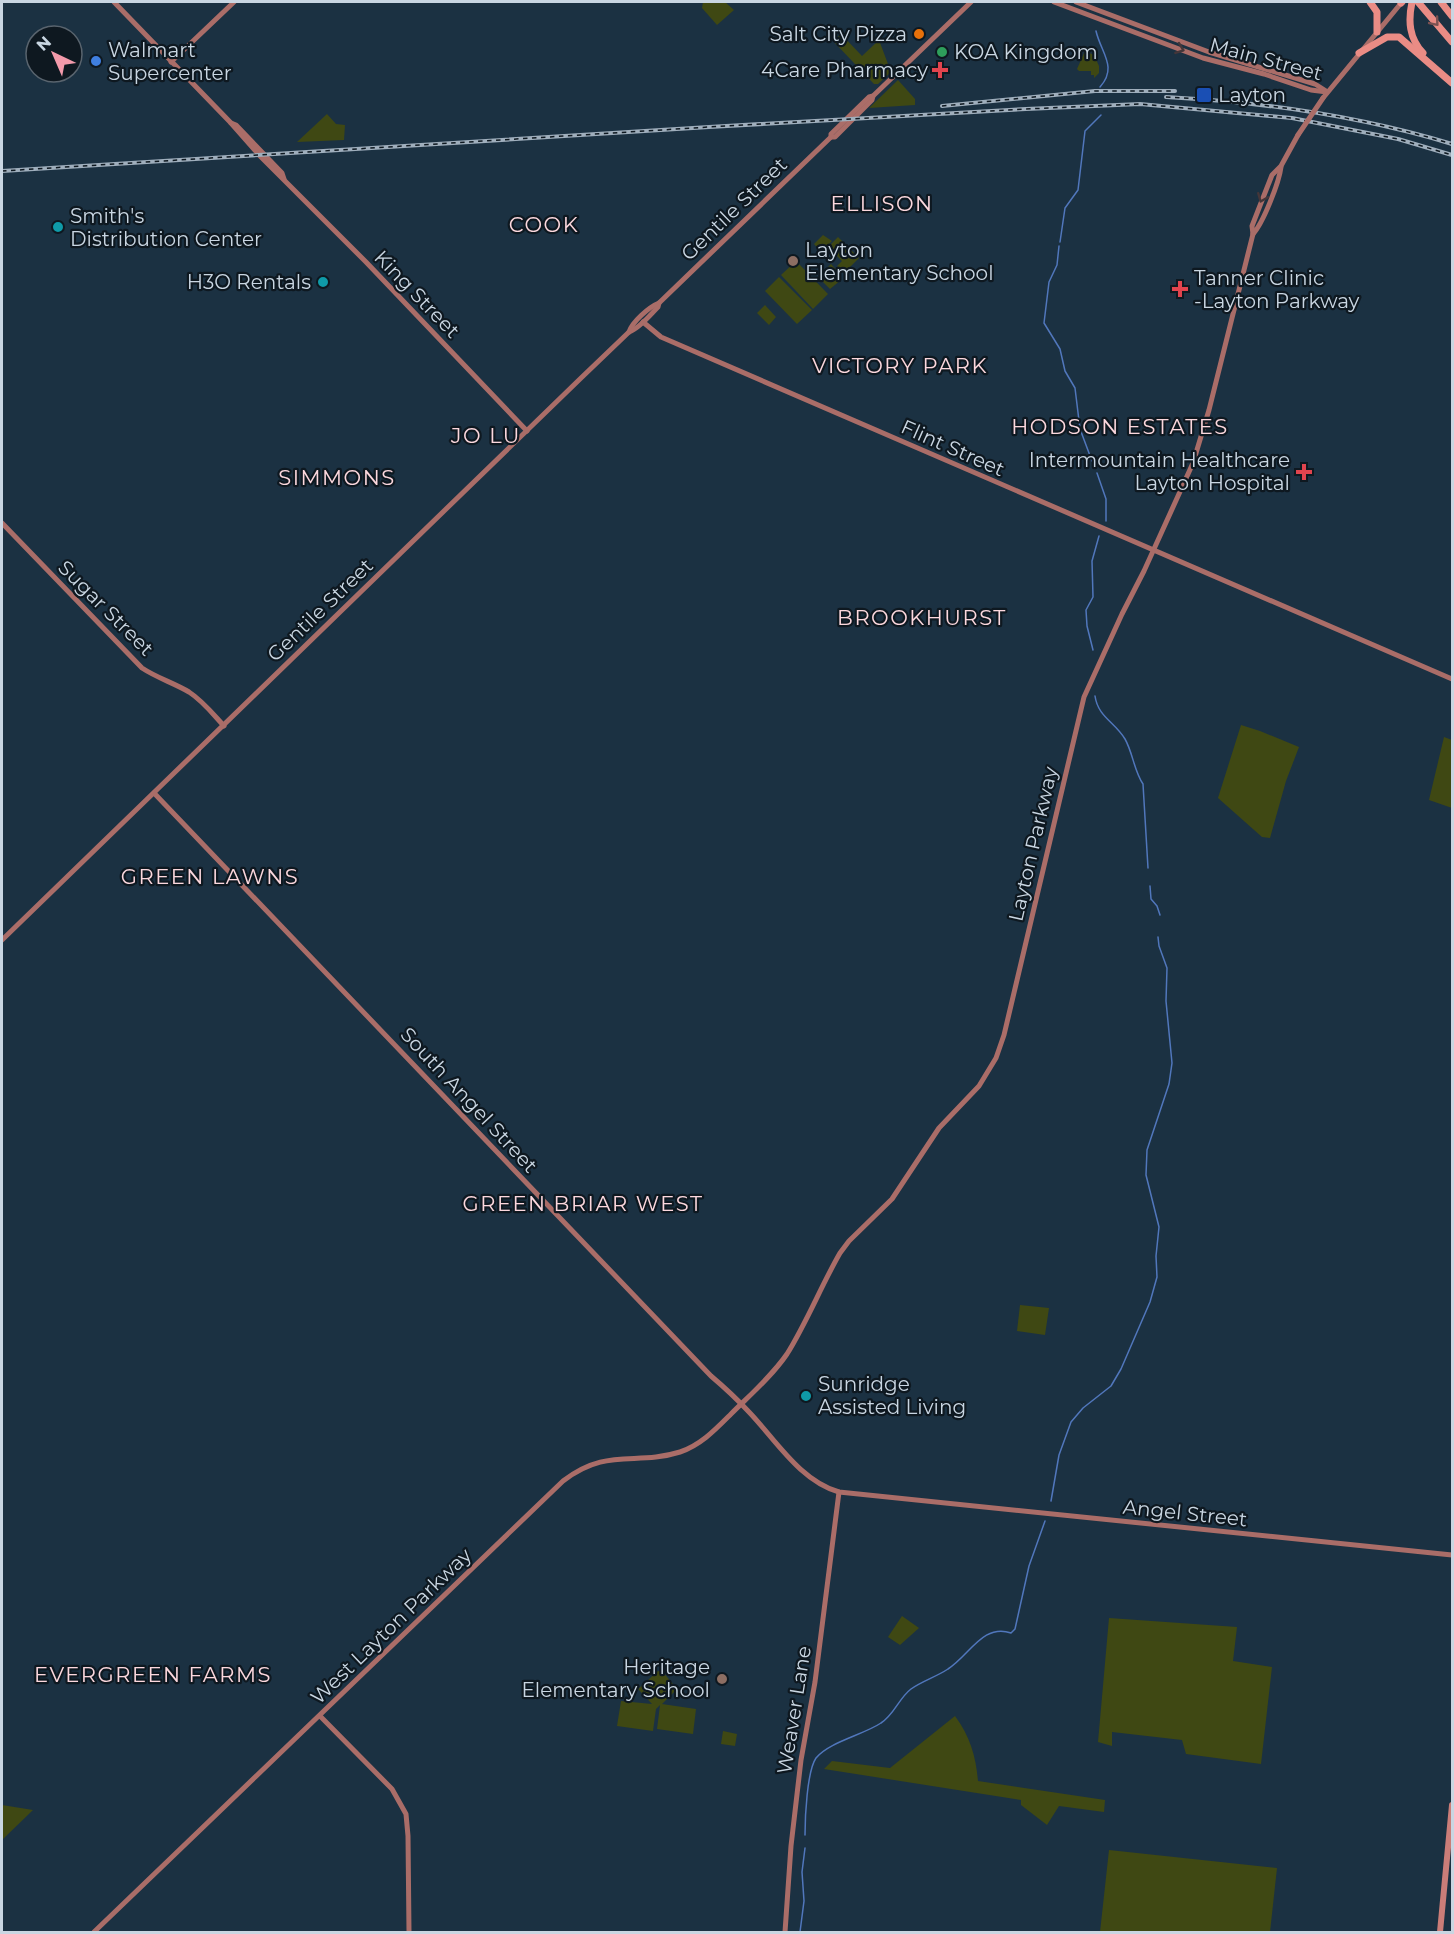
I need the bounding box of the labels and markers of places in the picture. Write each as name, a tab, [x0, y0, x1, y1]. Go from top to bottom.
place label: Salt City Pizza	[769, 22, 907, 46]
marker: Salt City Pizza	[912, 27, 926, 41]
place label: Walmart Supercenter	[108, 38, 232, 85]
place label: KOA Kingdom	[954, 40, 1098, 64]
marker: KOA Kingdom	[935, 45, 949, 59]
marker: Walmart Supercenter	[89, 54, 103, 68]
place label: 4Care Pharmacy	[761, 58, 928, 82]
marker: 4Care Pharmacy	[933, 63, 947, 77]
place label: Layton	[1218, 83, 1286, 107]
marker: Layton	[1195, 86, 1213, 104]
place label: Smith's Distribution Center	[70, 204, 262, 251]
marker: Smith's Distribution Center	[51, 220, 65, 234]
place label: Layton Elementary School	[805, 238, 994, 285]
marker: Layton Elementary School	[786, 254, 800, 268]
place label: Tanner Clinic -Layton Parkway	[1194, 266, 1360, 313]
place label: H3O Rentals	[187, 270, 311, 294]
marker: H3O Rentals	[316, 275, 330, 289]
marker: Tanner Clinic -Layton Parkway	[1171, 280, 1189, 298]
place label: Intermountain Healthcare Layton Hospital	[1029, 448, 1290, 495]
marker: Intermountain Healthcare Layton Hospital	[1295, 463, 1313, 481]
place label: Sunridge Assisted Living	[818, 1372, 966, 1419]
marker: Sunridge Assisted Living	[799, 1389, 813, 1403]
place label: Heritage Elementary School	[521, 1655, 710, 1702]
marker: Heritage Elementary School	[715, 1672, 729, 1686]

